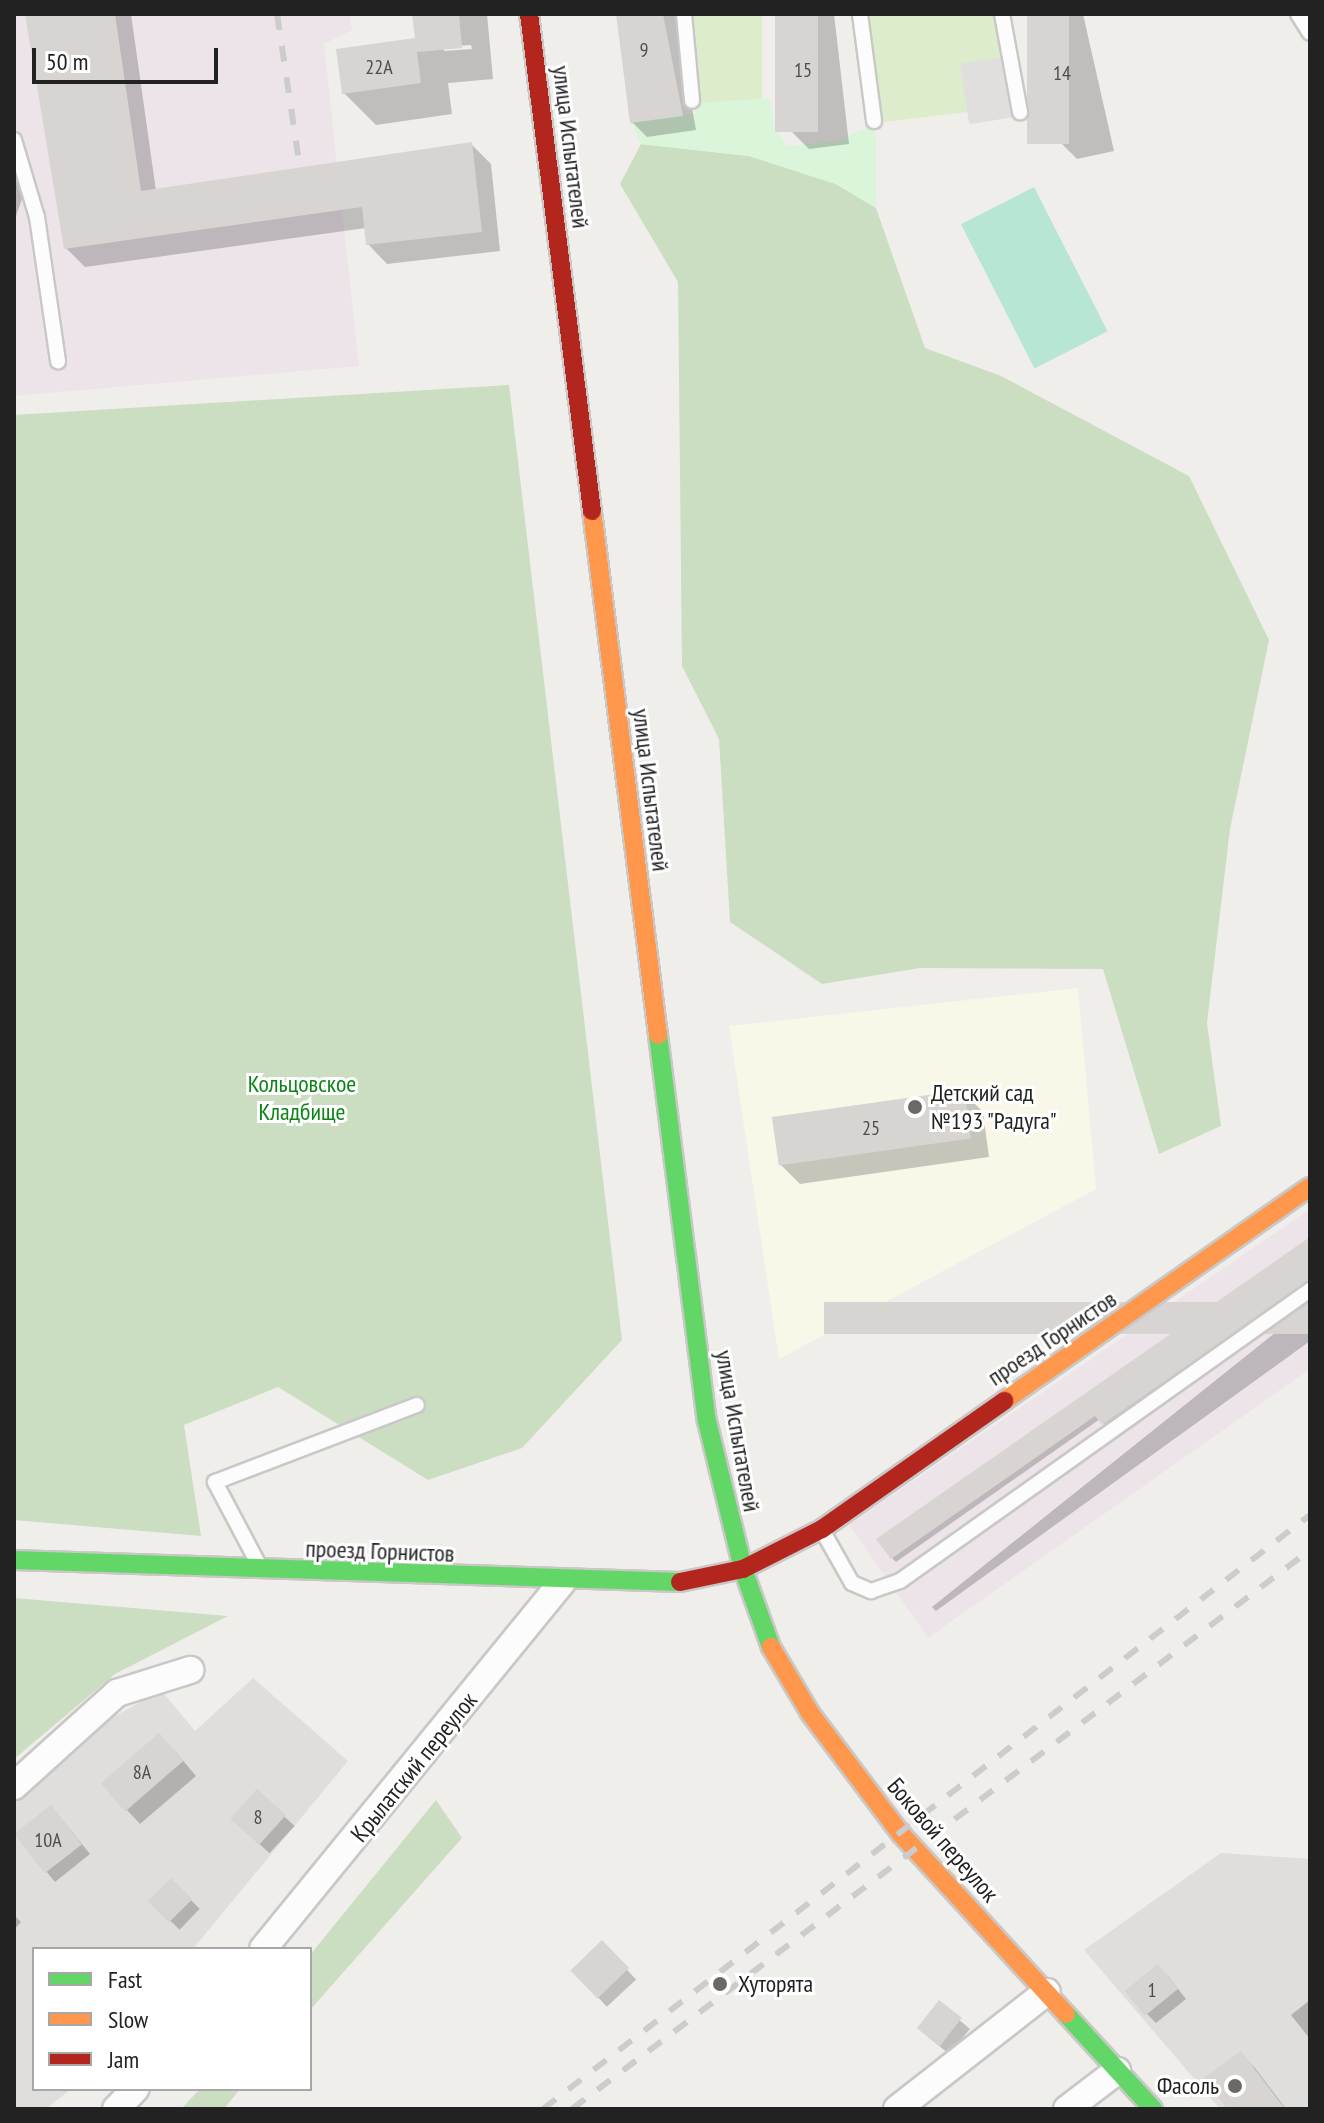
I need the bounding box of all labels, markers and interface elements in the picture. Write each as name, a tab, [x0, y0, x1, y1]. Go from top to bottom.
scale bar	[36, 32, 222, 82]
house number: 9	[640, 38, 648, 62]
text: 50 m	[46, 46, 88, 77]
house number: 22А	[365, 55, 393, 79]
house number: 15	[794, 58, 812, 82]
house number: 14	[1053, 61, 1071, 85]
street label: улица Испытателей	[547, 64, 595, 230]
street label: улица Испытателей	[627, 707, 675, 873]
park label: Кольцовское Кладбище	[248, 1070, 356, 1126]
place label: Детский сад №193 "Радуга"	[931, 1079, 1058, 1135]
marker: Детский сад №193 "Радуга"	[906, 1098, 924, 1116]
house number: 25	[862, 1116, 880, 1140]
street label: проезд Горнистов	[982, 1284, 1122, 1392]
street label: улица Испытателей	[710, 1348, 766, 1514]
street label: проезд Горнистов	[305, 1534, 455, 1568]
street label: Крылатский переулок	[345, 1686, 483, 1848]
house number: 8А	[133, 1760, 151, 1784]
street label: Боковой переулок	[881, 1772, 1005, 1908]
house number: 8	[254, 1805, 262, 1829]
house number: 10А	[34, 1828, 62, 1852]
legend	[32, 1947, 312, 2091]
text: Fast	[108, 1964, 142, 1995]
place label: Хуторята	[738, 1970, 813, 1998]
marker: Хуторята	[709, 1973, 731, 1995]
house number: 1	[1148, 1978, 1156, 2002]
text: Slow	[108, 2004, 148, 2035]
text: Jam	[108, 2044, 139, 2075]
place label: Фасоль	[1157, 2072, 1219, 2100]
marker: Фасоль	[1226, 2077, 1244, 2095]

